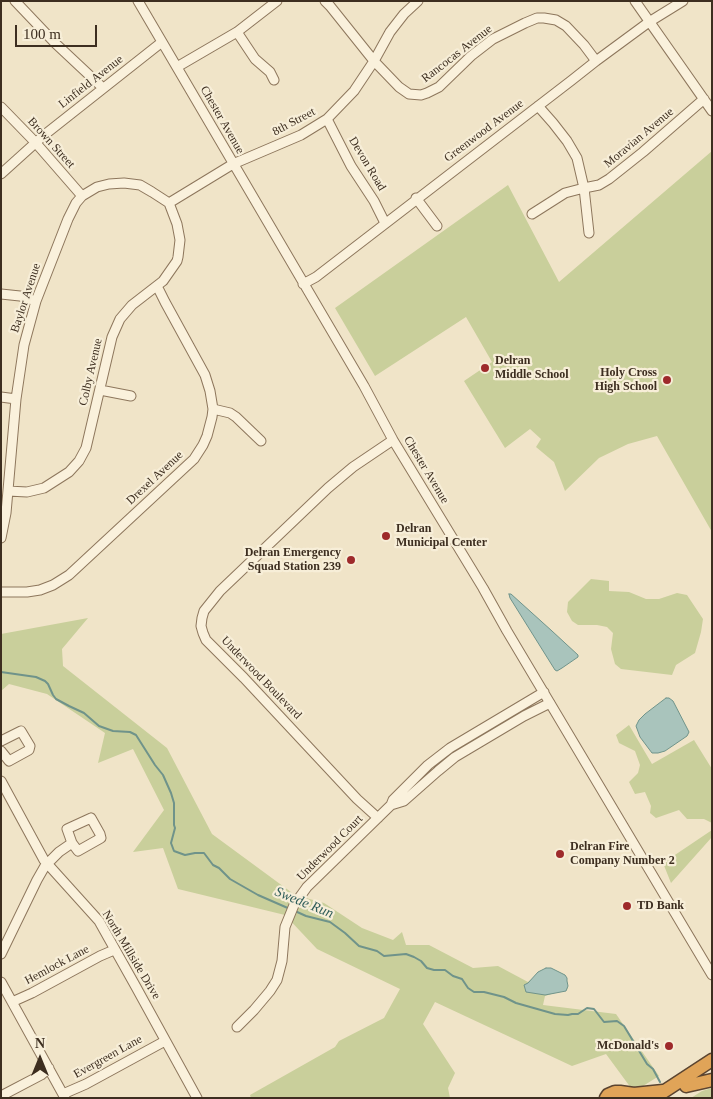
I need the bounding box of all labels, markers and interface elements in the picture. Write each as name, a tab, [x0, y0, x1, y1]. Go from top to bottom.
scale bar	[18, 15, 100, 47]
street label: Rancocas Avenue	[419, 22, 495, 86]
text: 100 m	[23, 26, 61, 42]
street label: Linfield Avenue	[56, 52, 126, 112]
street label: Chester Avenue	[197, 83, 247, 157]
street label: Greenwood Avenue	[442, 97, 526, 165]
street label: 8th Street	[270, 105, 318, 139]
street label: Moravian Avenue	[601, 105, 677, 171]
street label: Brown Street	[24, 115, 78, 171]
street label: Devon Road	[345, 134, 389, 194]
street label: Baylor Avenue	[8, 261, 44, 335]
street label: Colby Avenue	[76, 337, 106, 407]
place label: Delran Middle School	[495, 354, 569, 382]
marker: Delran Middle School	[479, 362, 491, 374]
place label: Holy Cross High School	[595, 366, 657, 394]
marker: Holy Cross High School	[661, 374, 673, 386]
street label: Chester Avenue	[400, 434, 452, 506]
street label: Drexel Avenue	[124, 448, 186, 508]
place label: Delran Municipal Center	[396, 522, 487, 550]
marker: Delran Municipal Center	[380, 530, 392, 542]
place label: Delran Emergency Squad Station 239	[245, 546, 341, 574]
marker: Delran Emergency Squad Station 239	[345, 554, 357, 566]
street label: Underwood Boulevard	[218, 634, 304, 722]
street label: Underwood Court	[294, 812, 366, 884]
place label: Delran Fire Company Number 2	[570, 840, 675, 868]
marker: Delran Fire Company Number 2	[554, 848, 566, 860]
water label: Swede Run	[272, 884, 336, 922]
place label: TD Bank	[637, 899, 684, 913]
marker: TD Bank	[621, 900, 633, 912]
street label: North Millside Drive	[99, 908, 163, 1002]
street label: Hemlock Lane	[22, 942, 92, 988]
street label: Evergreen Lane	[71, 1032, 145, 1082]
north arrow	[15, 1034, 65, 1084]
text: N	[35, 1036, 45, 1051]
place label: McDonald's	[597, 1039, 659, 1053]
marker: McDonald's	[663, 1040, 675, 1052]

